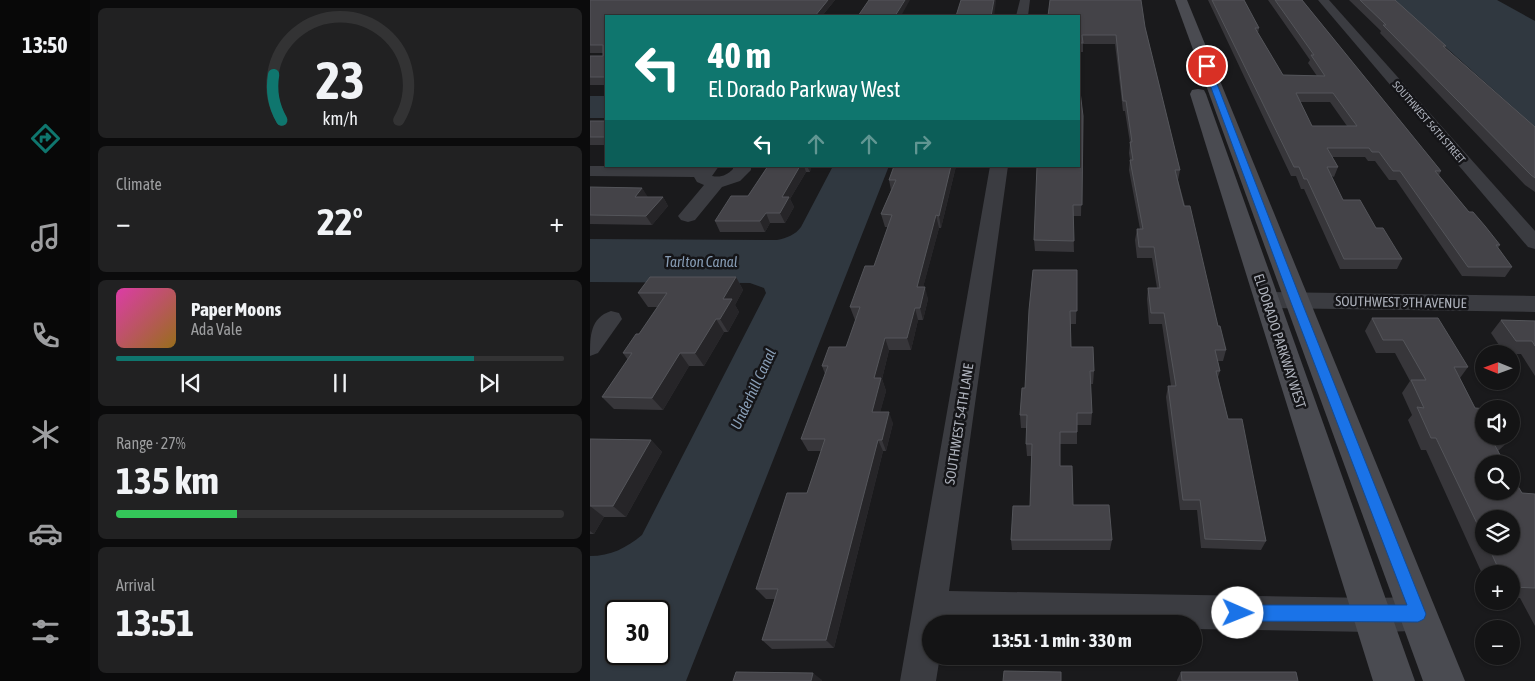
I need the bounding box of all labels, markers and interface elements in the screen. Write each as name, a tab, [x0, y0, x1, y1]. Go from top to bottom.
text: 13:50	[22, 32, 68, 58]
icon: left	[625, 35, 690, 100]
text: 40 m	[708, 35, 771, 75]
pin	[1186, 45, 1228, 87]
text: 23	[316, 50, 364, 110]
icon: arrive	[1193, 52, 1221, 80]
text: El Dorado Parkway West	[708, 76, 900, 102]
street label: SOUTHWEST 56TH STREET	[1390, 79, 1468, 166]
text: km/h	[322, 108, 358, 129]
icon: directions	[28, 121, 63, 156]
icon: left	[749, 130, 777, 158]
icon: ahead	[802, 130, 830, 158]
icon: ahead	[855, 130, 883, 158]
icon: right	[908, 130, 936, 158]
text: Climate	[116, 175, 162, 193]
text: 22°	[317, 200, 363, 243]
text: −	[116, 206, 131, 238]
text: +	[549, 206, 564, 238]
icon: music	[28, 220, 63, 255]
water label: Tarlton Canal	[664, 253, 738, 270]
street label: EL DORADO PARKWAY WEST	[1251, 272, 1309, 410]
street label: SOUTHWEST 9TH AVENUE	[1335, 293, 1467, 311]
text: Paper Moons	[191, 298, 281, 320]
icon: phone	[28, 318, 63, 353]
text: Ada Vale	[191, 320, 242, 338]
north arrow	[1475, 345, 1520, 390]
map controls	[1475, 345, 1520, 665]
water label: Underhill Canal	[727, 346, 779, 432]
street label: SOUTHWEST 54TH LANE	[942, 362, 976, 486]
icon: previous	[177, 369, 205, 397]
icon: pause	[326, 369, 354, 397]
icon: next	[475, 369, 503, 397]
button: sound	[1475, 400, 1520, 445]
icon: climate	[28, 417, 63, 452]
text: Range · 27%	[116, 434, 186, 452]
button: search	[1475, 455, 1520, 500]
text: 135 km	[116, 459, 219, 502]
button: layers	[1475, 510, 1520, 555]
icon: car	[28, 516, 63, 551]
button: +	[1475, 565, 1520, 610]
text: Arrival	[116, 576, 155, 594]
position arrow	[1211, 586, 1263, 638]
speed limit sign: 30	[605, 600, 670, 665]
text: 13:51	[116, 601, 194, 644]
icon: filters	[28, 614, 63, 649]
button: −	[1475, 620, 1520, 665]
text: 13:51 · 1 min · 330 m	[992, 629, 1132, 651]

